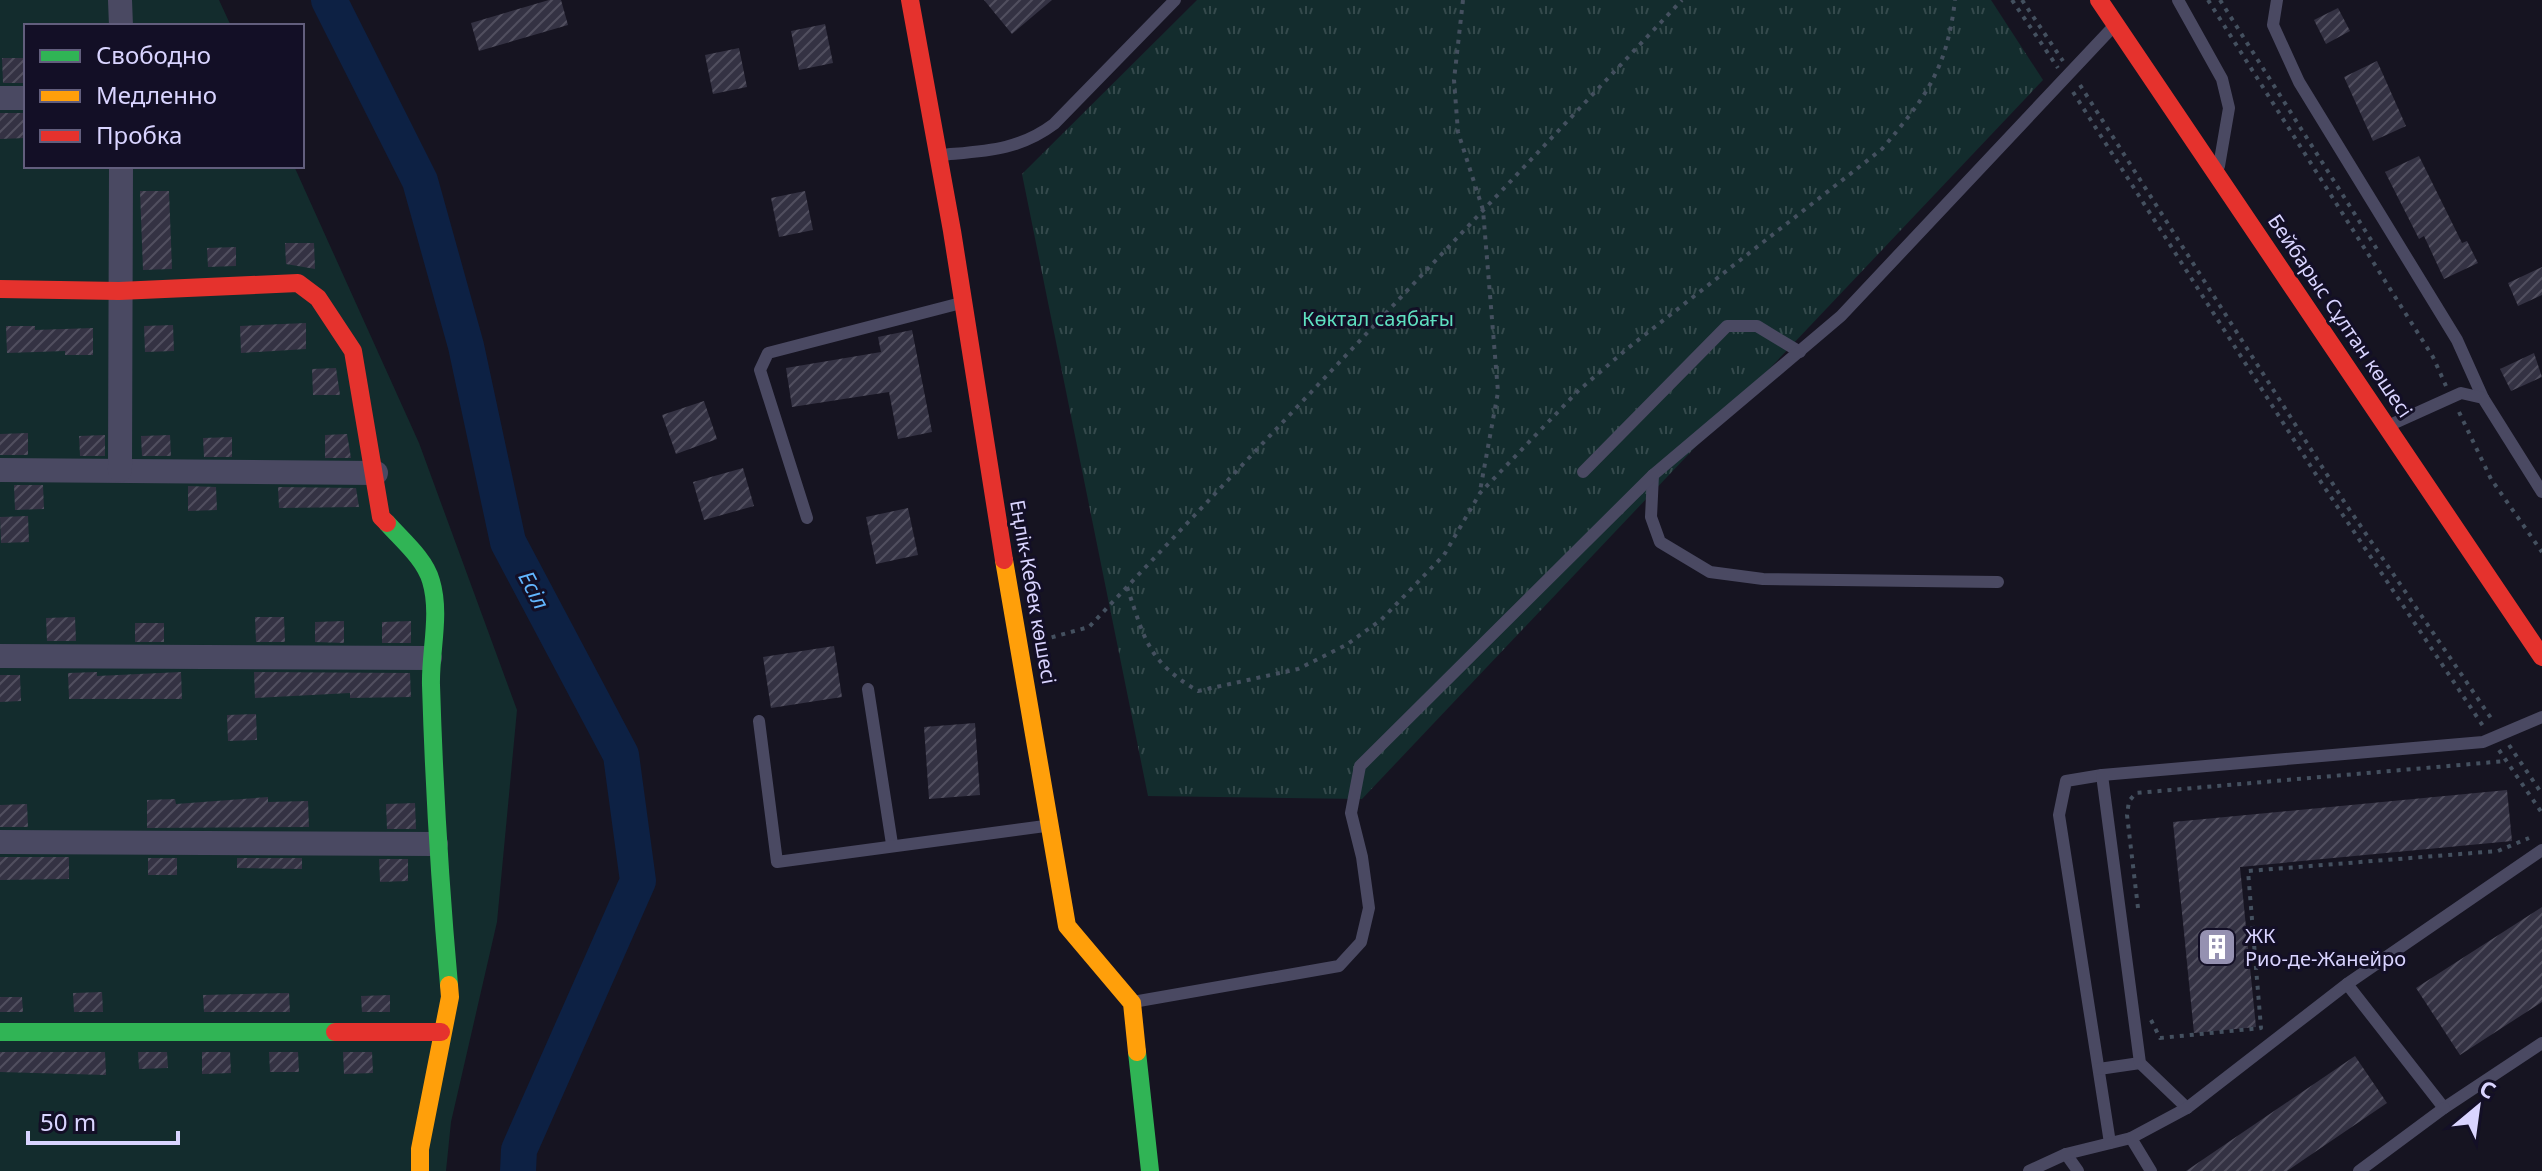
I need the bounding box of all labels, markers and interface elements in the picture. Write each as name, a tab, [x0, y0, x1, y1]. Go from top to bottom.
legend	[24, 24, 304, 168]
text: Свободно	[96, 38, 211, 71]
text: Медленно	[96, 78, 217, 111]
text: Пробка	[96, 118, 182, 151]
street label: Бейбарыс Сұлтан көшесі	[2262, 209, 2419, 423]
park label: Көктал саябағы	[1302, 305, 1454, 332]
street label: Еңлік-Кебек көшесі	[1004, 498, 1063, 686]
water label: Есіл	[512, 565, 557, 614]
place label: ЖК Рио-де-Жанейро	[2245, 922, 2406, 972]
building icon: ЖК Рио-де-Жанейро	[2196, 926, 2238, 968]
north arrow	[2438, 1067, 2518, 1147]
text: С	[2475, 1072, 2502, 1105]
scale bar	[28, 1095, 178, 1145]
text: 50 m	[40, 1105, 96, 1138]

